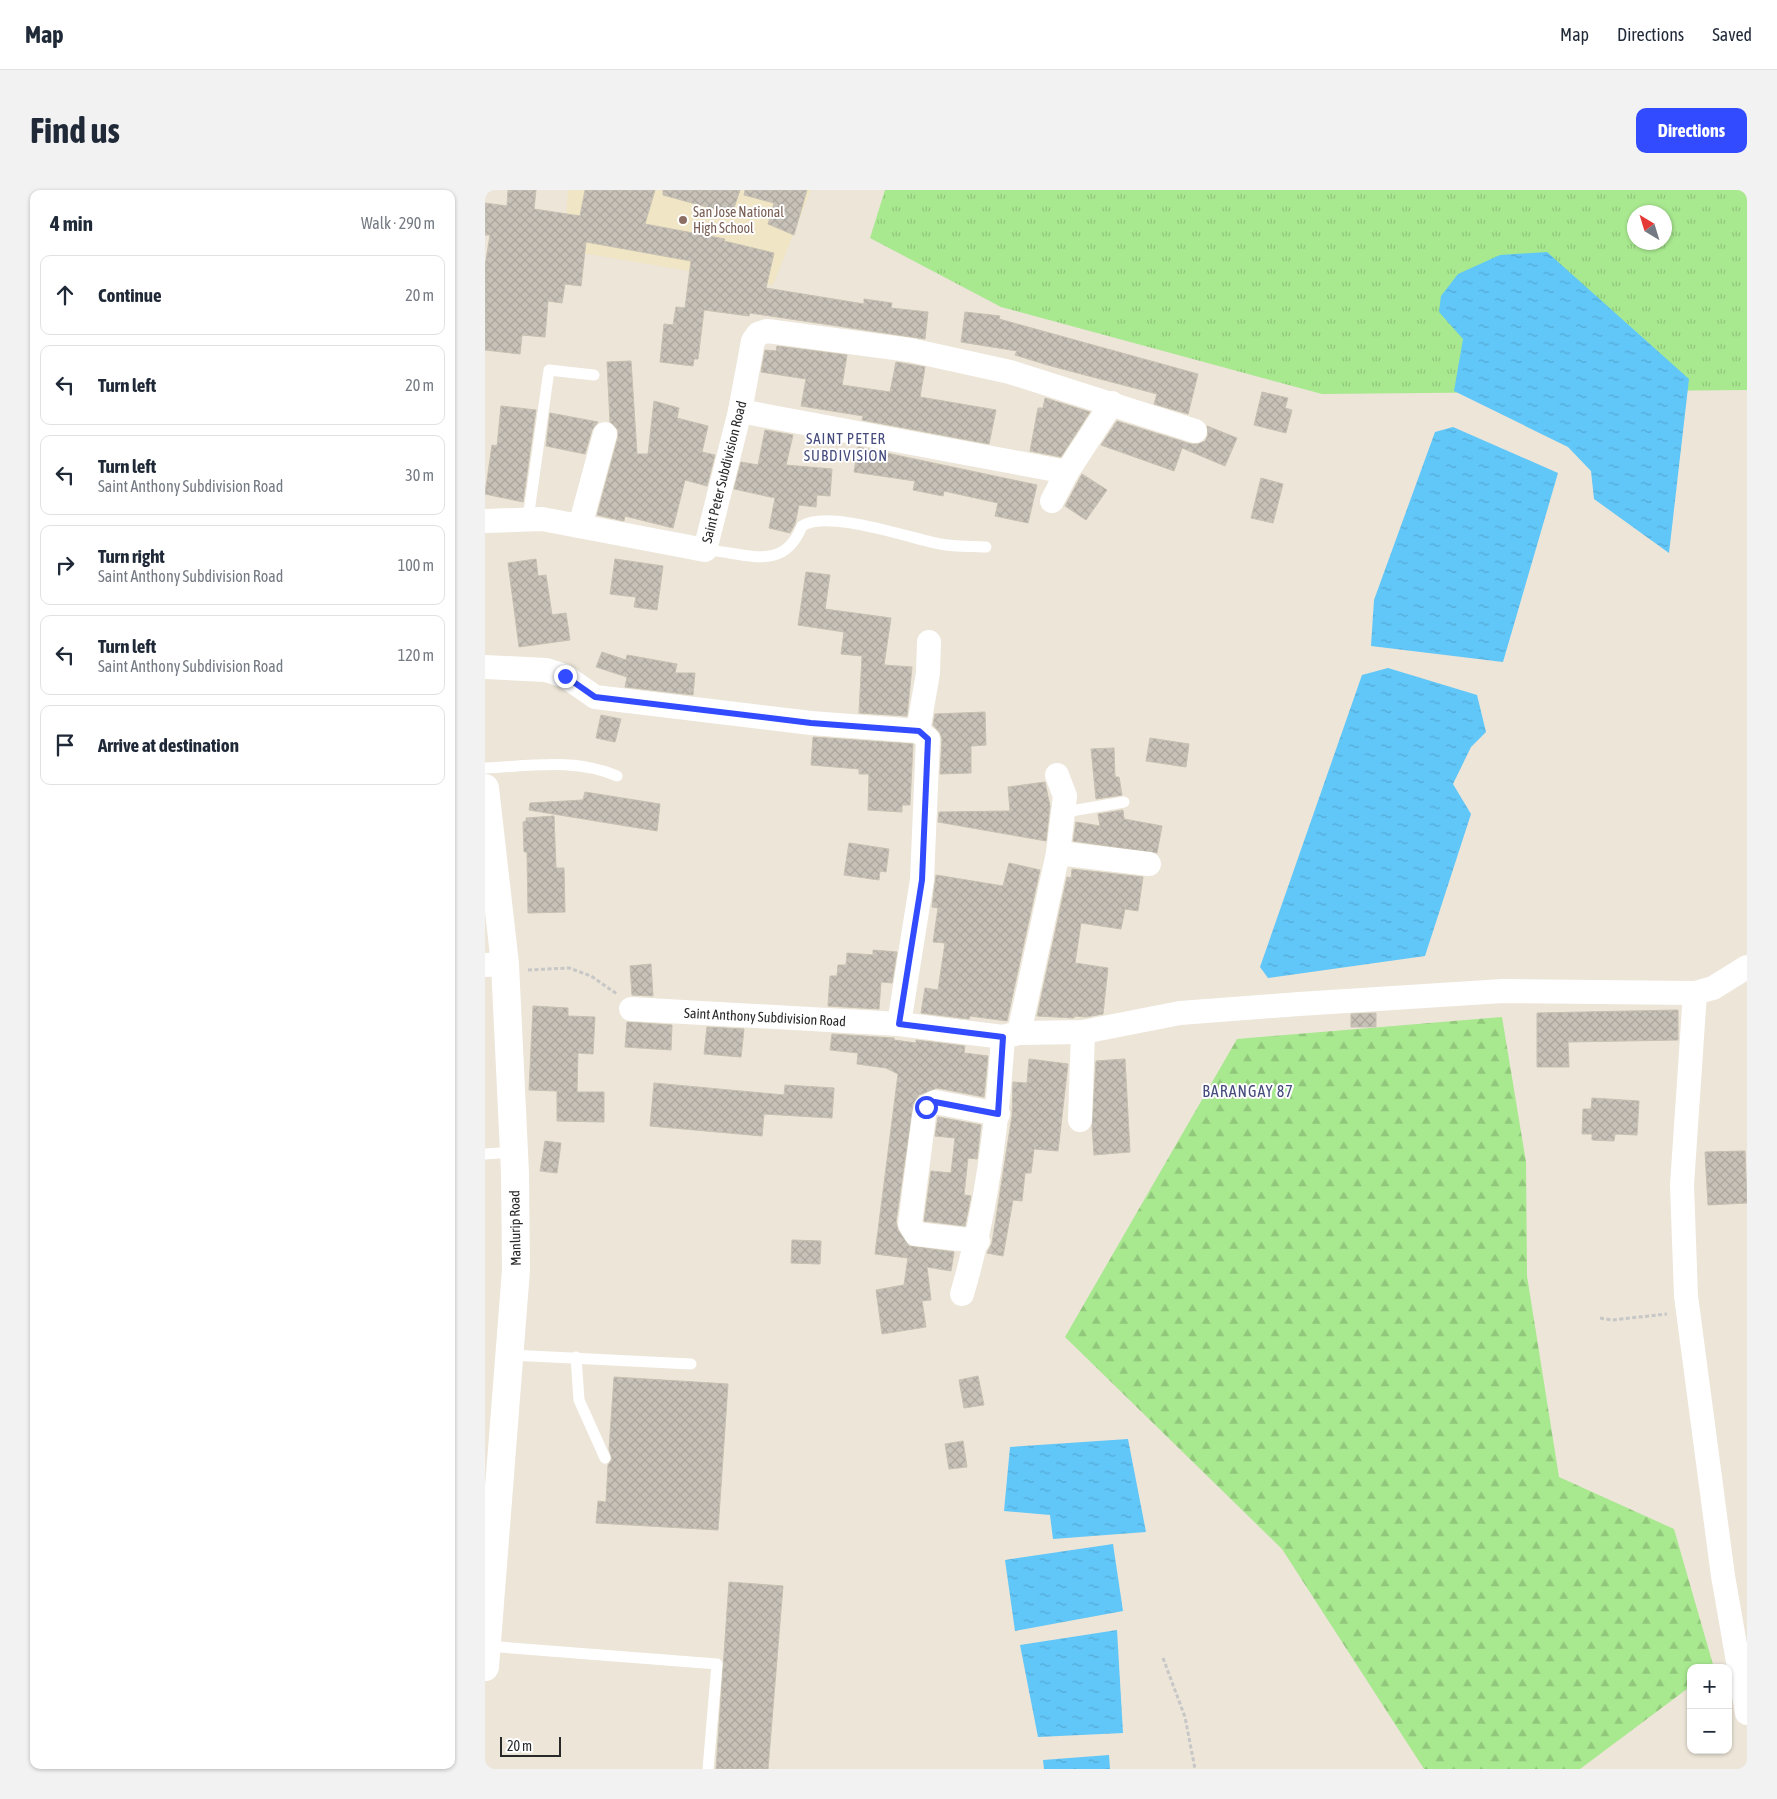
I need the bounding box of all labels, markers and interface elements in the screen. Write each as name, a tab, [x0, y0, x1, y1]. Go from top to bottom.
text: Map	[25, 21, 64, 48]
text: Map	[1560, 24, 1589, 45]
text: Directions	[1617, 24, 1684, 45]
text: Saved	[1712, 24, 1752, 45]
button: Directions	[1636, 108, 1747, 153]
text: Find us	[30, 110, 120, 150]
place label: San Jose National High School	[693, 204, 784, 236]
north arrow	[1627, 205, 1672, 250]
text: 4 min	[50, 211, 93, 235]
text: Walk · 290 m	[361, 214, 435, 232]
marker: San Jose National High School	[677, 214, 689, 226]
icon: ahead	[51, 281, 79, 309]
text: Continue	[98, 284, 162, 306]
text: 20 m	[405, 286, 434, 304]
icon: left	[51, 371, 79, 399]
text: Turn left	[98, 374, 156, 396]
text: 20 m	[405, 376, 434, 394]
street label: Saint Peter Subdivision Road	[699, 399, 749, 545]
district label: SAINT PETER SUBDIVISION	[804, 430, 888, 464]
text: Turn left	[98, 455, 156, 477]
icon: left	[51, 461, 79, 489]
text: 30 m	[405, 466, 434, 484]
text: Saint Anthony Subdivision Road	[98, 477, 283, 495]
text: Turn right	[98, 545, 165, 567]
icon: right	[51, 551, 79, 579]
text: 100 m	[398, 556, 434, 574]
text: Saint Anthony Subdivision Road	[98, 567, 283, 585]
text: Turn left	[98, 635, 156, 657]
icon: left	[51, 641, 79, 669]
text: 120 m	[398, 646, 434, 664]
text: Saint Anthony Subdivision Road	[98, 657, 283, 675]
route end	[554, 665, 577, 688]
icon: arrive	[51, 731, 79, 759]
text: Arrive at destination	[98, 734, 239, 756]
street label: Saint Anthony Subdivision Road	[684, 1005, 846, 1029]
district label: BARANGAY 87	[1202, 1082, 1294, 1100]
route start	[915, 1096, 938, 1119]
street label: Manlurip Road	[506, 1190, 524, 1266]
map controls	[1687, 1664, 1732, 1754]
button: +	[1687, 1664, 1732, 1709]
button: −	[1687, 1709, 1732, 1754]
scale bar	[500, 1734, 561, 1757]
text: 20 m	[507, 1738, 532, 1754]

